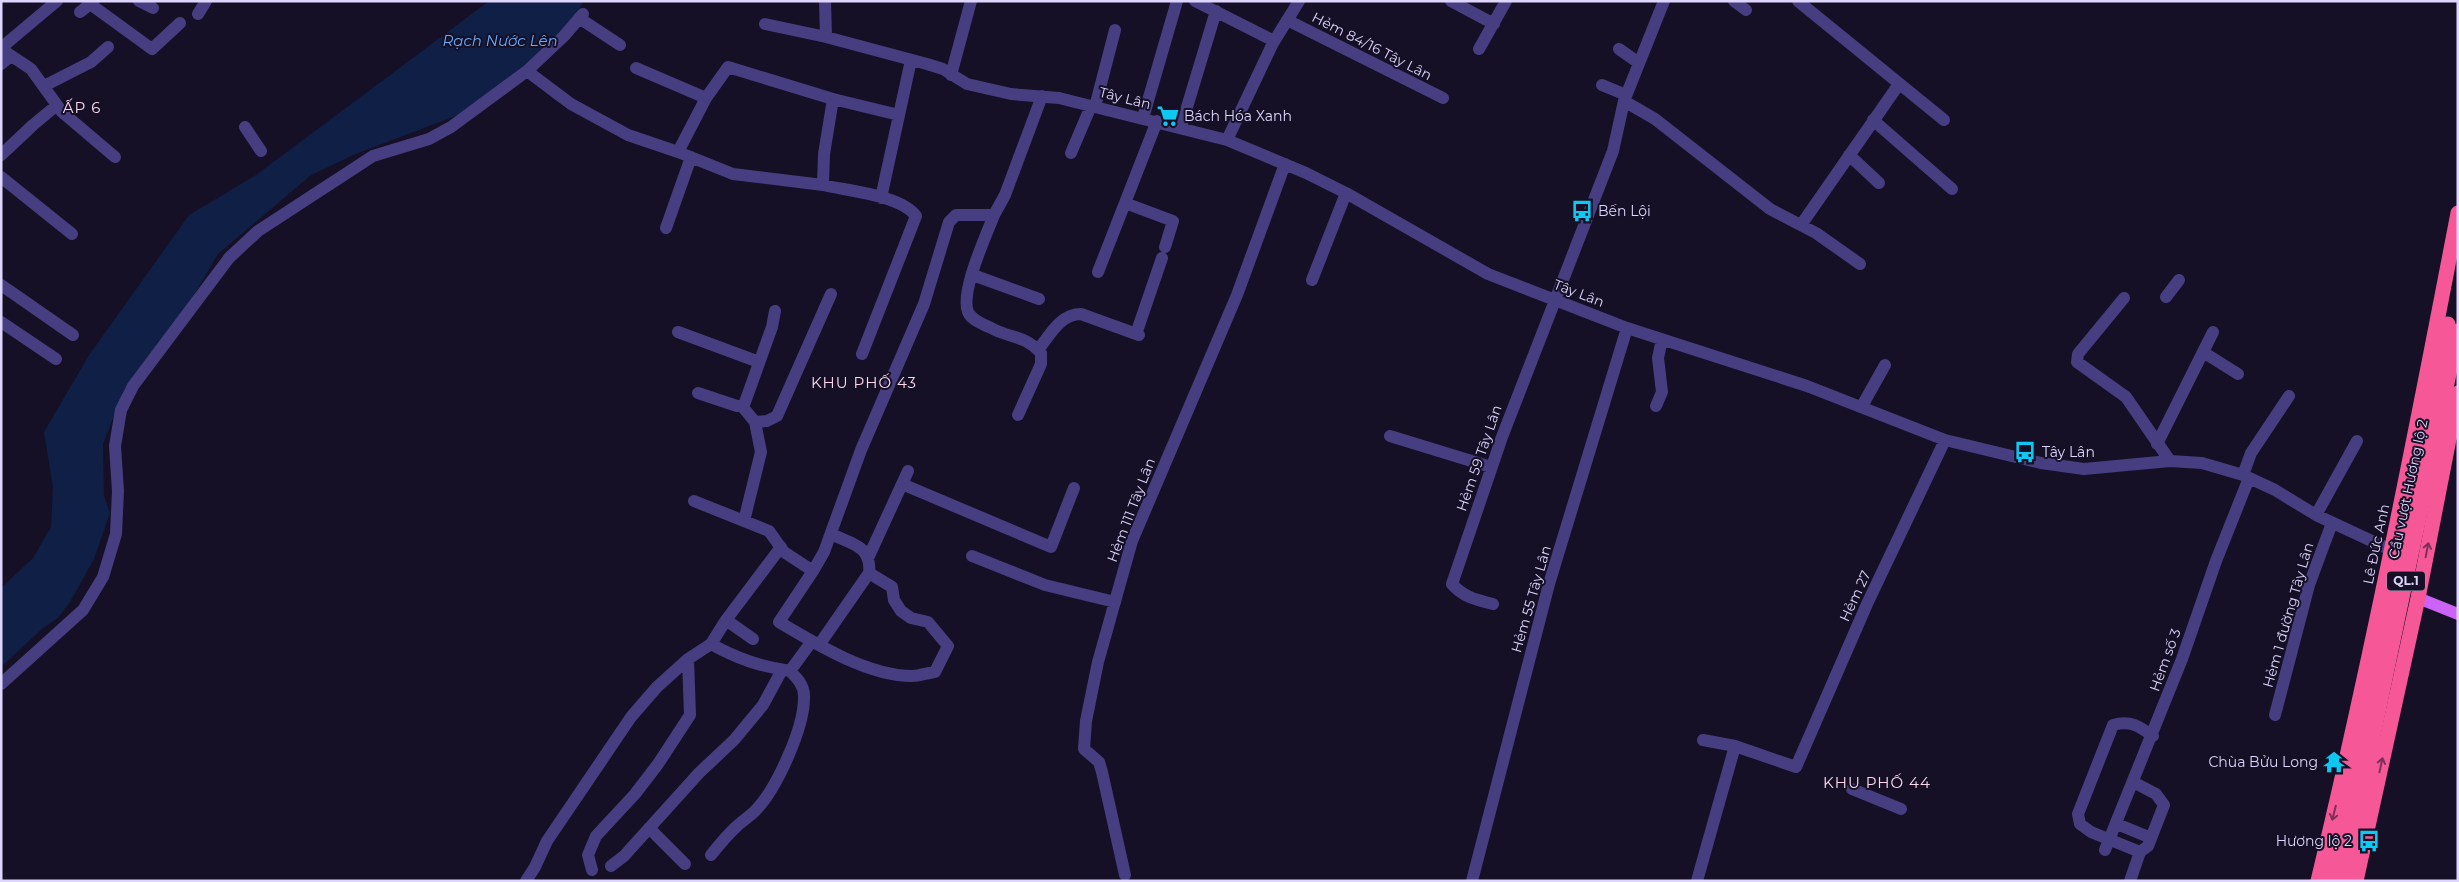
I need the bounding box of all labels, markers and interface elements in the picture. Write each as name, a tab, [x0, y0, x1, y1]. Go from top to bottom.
street label: Hẻm 84/16 Tây Lân	[1309, 8, 1435, 84]
water label: Rạch Nước Lên	[442, 31, 558, 50]
street label: Tây Lân	[1097, 83, 1153, 113]
district label: ẤP 6	[63, 98, 101, 117]
supermarket icon: Bách Hóa Xanh	[1155, 103, 1181, 129]
place label: Bách Hóa Xanh	[1184, 107, 1292, 125]
bus stop icon: Bến Lội	[1569, 198, 1595, 224]
place label: Bến Lội	[1598, 202, 1651, 220]
street label: Tây Lân	[1551, 275, 1607, 311]
district label: KHU PHỐ 43	[811, 373, 917, 392]
street label: Hẻm 59 Tây Lân	[1452, 402, 1506, 514]
street label: Cầu vượt Hương lộ 2	[2384, 417, 2432, 560]
bus stop icon: Tây Lân	[2012, 439, 2038, 465]
place label: Tây Lân	[2042, 443, 2095, 461]
street label: Hẻm 111 Tây Lân	[1103, 455, 1159, 565]
street label: Lê Đức Anh	[2359, 502, 2393, 586]
street label: Hẻm 1 đường Tây Lân	[2259, 540, 2317, 690]
street label: Hẻm 55 Tây Lân	[1507, 543, 1555, 655]
one-way arrow	[2423, 543, 2433, 559]
street label: Hẻm 27	[1835, 567, 1875, 625]
road number: QL.1	[2387, 572, 2425, 590]
street label: Hẻm số 3	[2145, 626, 2185, 694]
temple icon: Chùa Bửu Long	[2321, 749, 2347, 775]
place label: Chùa Bửu Long	[2208, 753, 2318, 771]
one-way arrow	[2377, 757, 2386, 773]
district label: KHU PHỐ 44	[1823, 773, 1931, 792]
one-way arrow	[2329, 804, 2338, 820]
bus stop icon: Hương lộ 2	[2356, 828, 2382, 854]
place label: Hương lộ 2	[2276, 832, 2352, 850]

